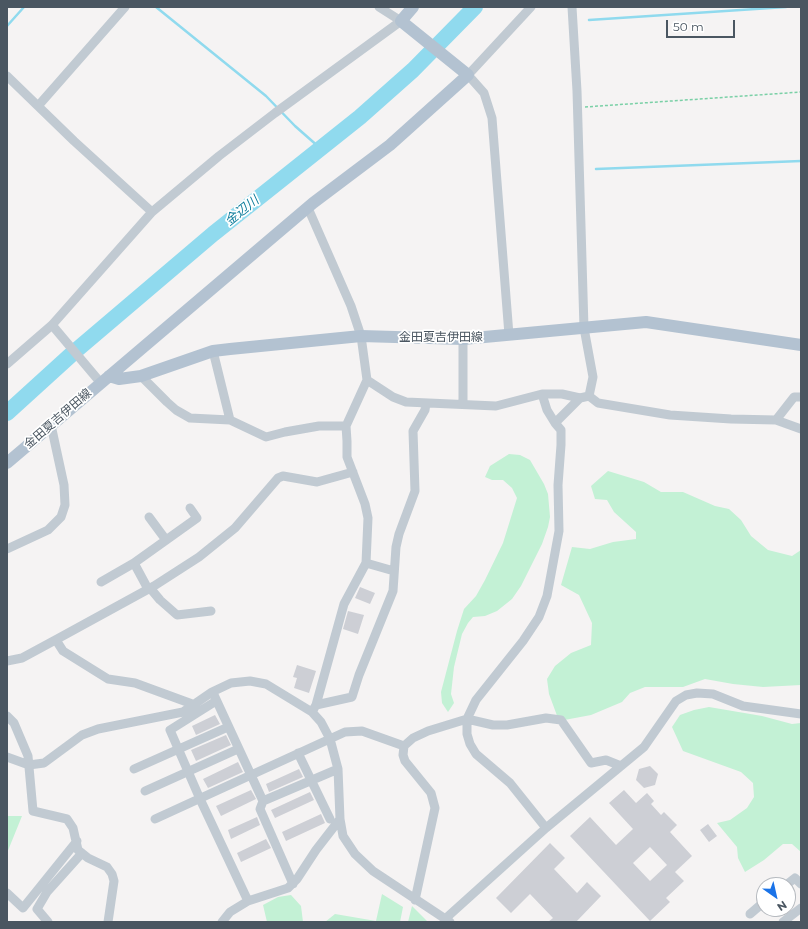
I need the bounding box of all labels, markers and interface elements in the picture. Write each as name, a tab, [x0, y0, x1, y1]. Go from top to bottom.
scale bar	[668, 12, 737, 38]
text: 50 m	[673, 19, 704, 34]
water label: 金辺川	[222, 193, 262, 229]
street label: 金田夏吉伊田線	[399, 330, 483, 344]
street label: 金田夏吉伊田線	[22, 386, 94, 452]
north arrow	[756, 877, 796, 917]
text: N	[775, 898, 790, 914]

